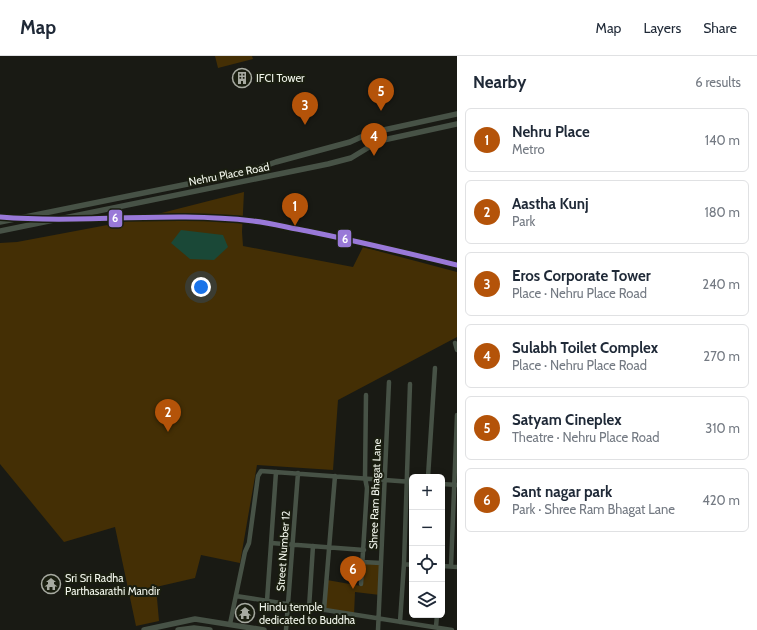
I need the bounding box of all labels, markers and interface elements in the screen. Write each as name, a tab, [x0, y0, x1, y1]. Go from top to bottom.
text: Map	[20, 16, 56, 39]
text: Map	[596, 19, 621, 37]
text: Layers	[643, 19, 681, 37]
text: Share	[703, 19, 737, 37]
building icon: IFCI Tower	[231, 67, 253, 89]
place label: IFCI Tower	[256, 71, 305, 85]
text: Nearby	[473, 72, 526, 92]
text: 6 results	[695, 74, 741, 90]
pin: 5	[368, 78, 394, 111]
pin: 3	[292, 92, 318, 125]
pin: 4	[361, 123, 387, 156]
text: Nehru Place	[512, 123, 590, 141]
text: 1	[485, 132, 489, 148]
text: 140 m	[705, 132, 740, 148]
text: Metro	[512, 141, 545, 157]
street label: Nehru Place Road	[187, 159, 271, 189]
pin: 1	[282, 193, 308, 226]
text: Aastha Kunj	[512, 195, 589, 213]
text: 2	[484, 204, 490, 220]
text: 180 m	[704, 204, 740, 220]
line badge: 6	[108, 209, 123, 228]
text: 6	[112, 211, 118, 225]
text: Park	[512, 213, 535, 229]
line badge: 6	[337, 229, 352, 248]
text: 6	[342, 232, 348, 246]
text: Eros Corporate Tower	[512, 267, 651, 285]
text: 3	[483, 276, 491, 292]
text: 240 m	[702, 276, 740, 292]
your location	[191, 277, 211, 297]
text: Place · Nehru Place Road	[512, 285, 647, 301]
text: Sulabh Toilet Complex	[512, 339, 658, 357]
text: 4	[483, 348, 491, 364]
text: 270 m	[703, 348, 740, 364]
text: Place · Nehru Place Road	[512, 357, 647, 373]
pin: 2	[155, 399, 181, 432]
text: Satyam Cineplex	[512, 411, 622, 429]
text: 5	[484, 420, 490, 436]
text: 310 m	[705, 420, 740, 436]
text: Theatre · Nehru Place Road	[512, 429, 659, 445]
street label: Shree Ram Bhagat Lane	[366, 438, 384, 549]
map controls	[409, 474, 445, 618]
button: +	[409, 474, 445, 510]
text: Sant nagar park	[512, 483, 612, 501]
text: 6	[483, 492, 491, 508]
text: 420 m	[702, 492, 740, 508]
text: Park · Shree Ram Bhagat Lane	[512, 501, 675, 517]
street label: Street Number 12	[273, 510, 293, 592]
button: −	[409, 510, 445, 546]
button: locate	[409, 546, 445, 582]
pin: 6	[340, 556, 366, 589]
place label: Sri Sri Radha Parthasarathi Mandir	[65, 571, 160, 598]
temple icon: Sri Sri Radha Parthasarathi Mandir	[40, 573, 62, 595]
button: layers	[409, 582, 445, 618]
place label: Hindu temple dedicated to Buddha	[259, 600, 356, 627]
temple icon: Hindu temple dedicated to Buddha	[234, 602, 256, 624]

